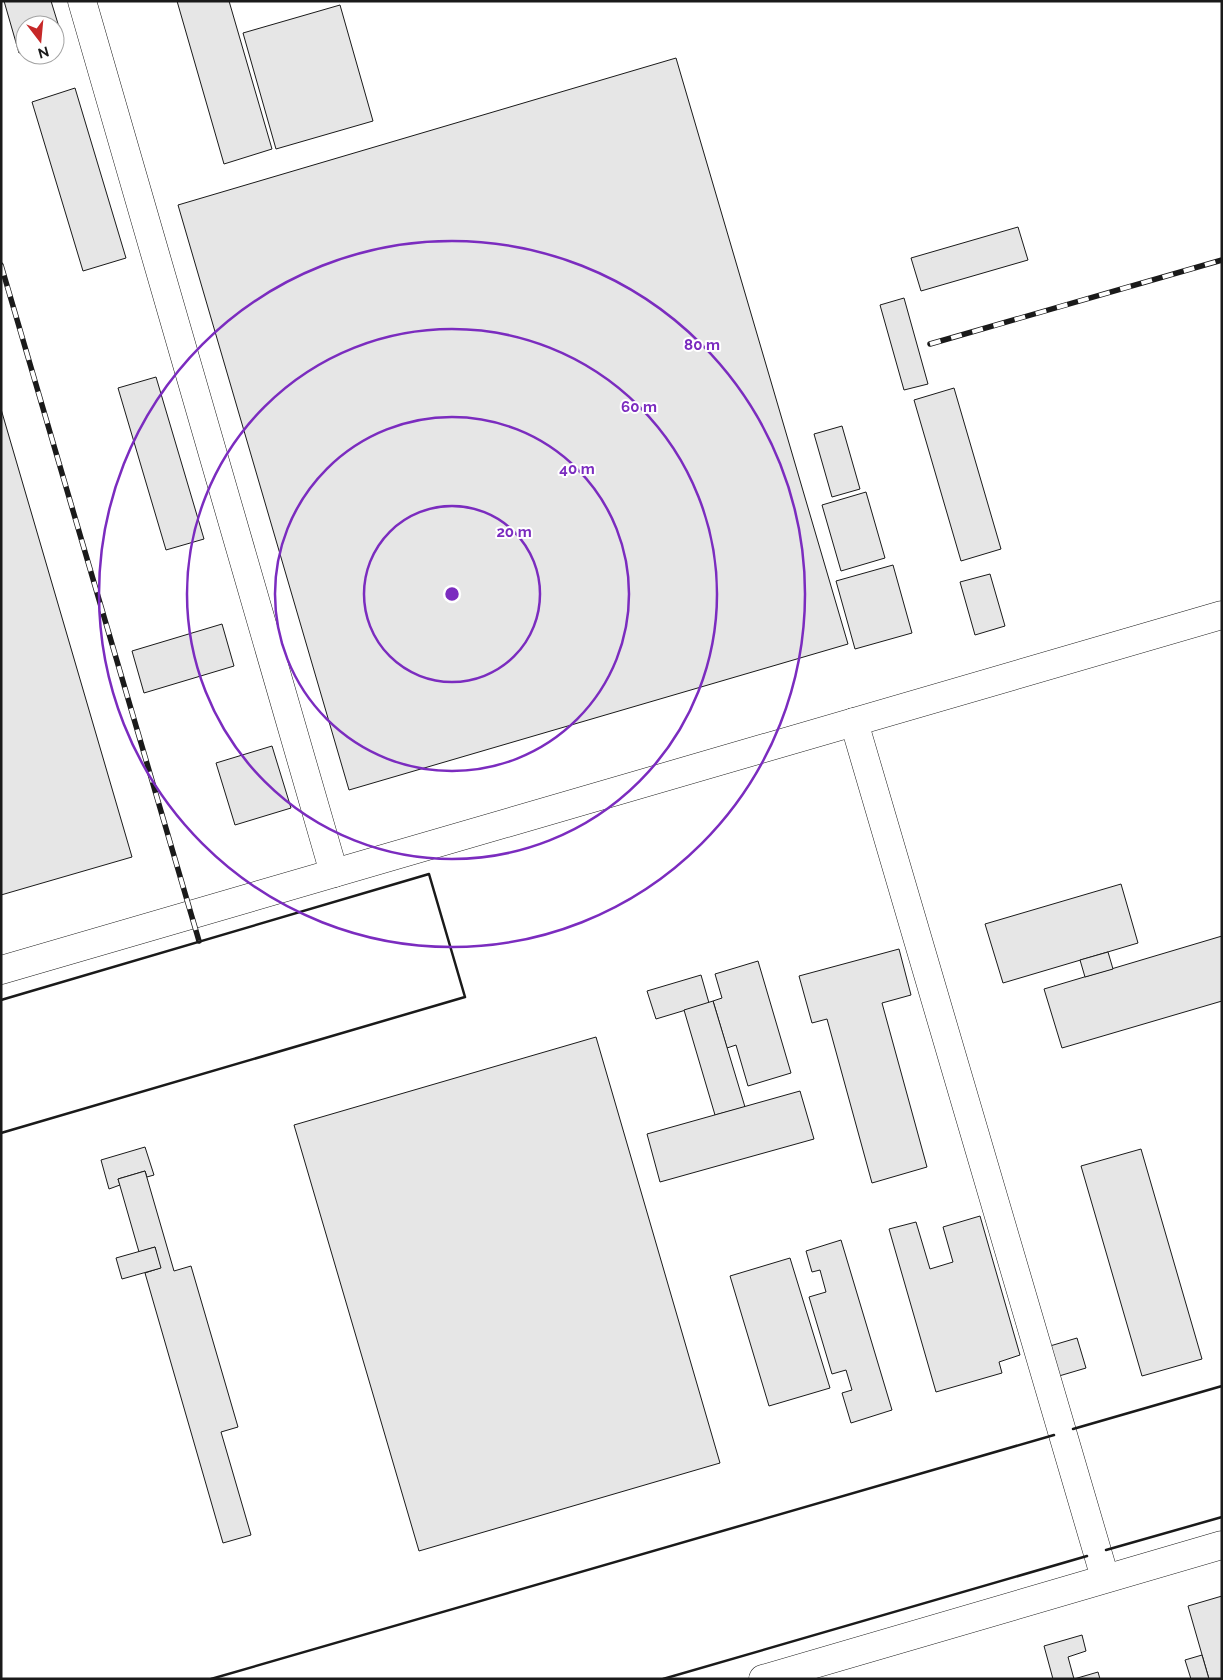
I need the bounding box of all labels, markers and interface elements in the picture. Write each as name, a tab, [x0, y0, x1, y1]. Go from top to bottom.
north arrow	[15, 15, 65, 65]
text: N	[36, 43, 51, 62]
text: 80 m	[684, 336, 720, 354]
text: 60 m	[621, 398, 657, 416]
text: 40 m	[559, 460, 595, 478]
text: 20 m	[496, 523, 532, 541]
centre of rings	[443, 585, 461, 603]

